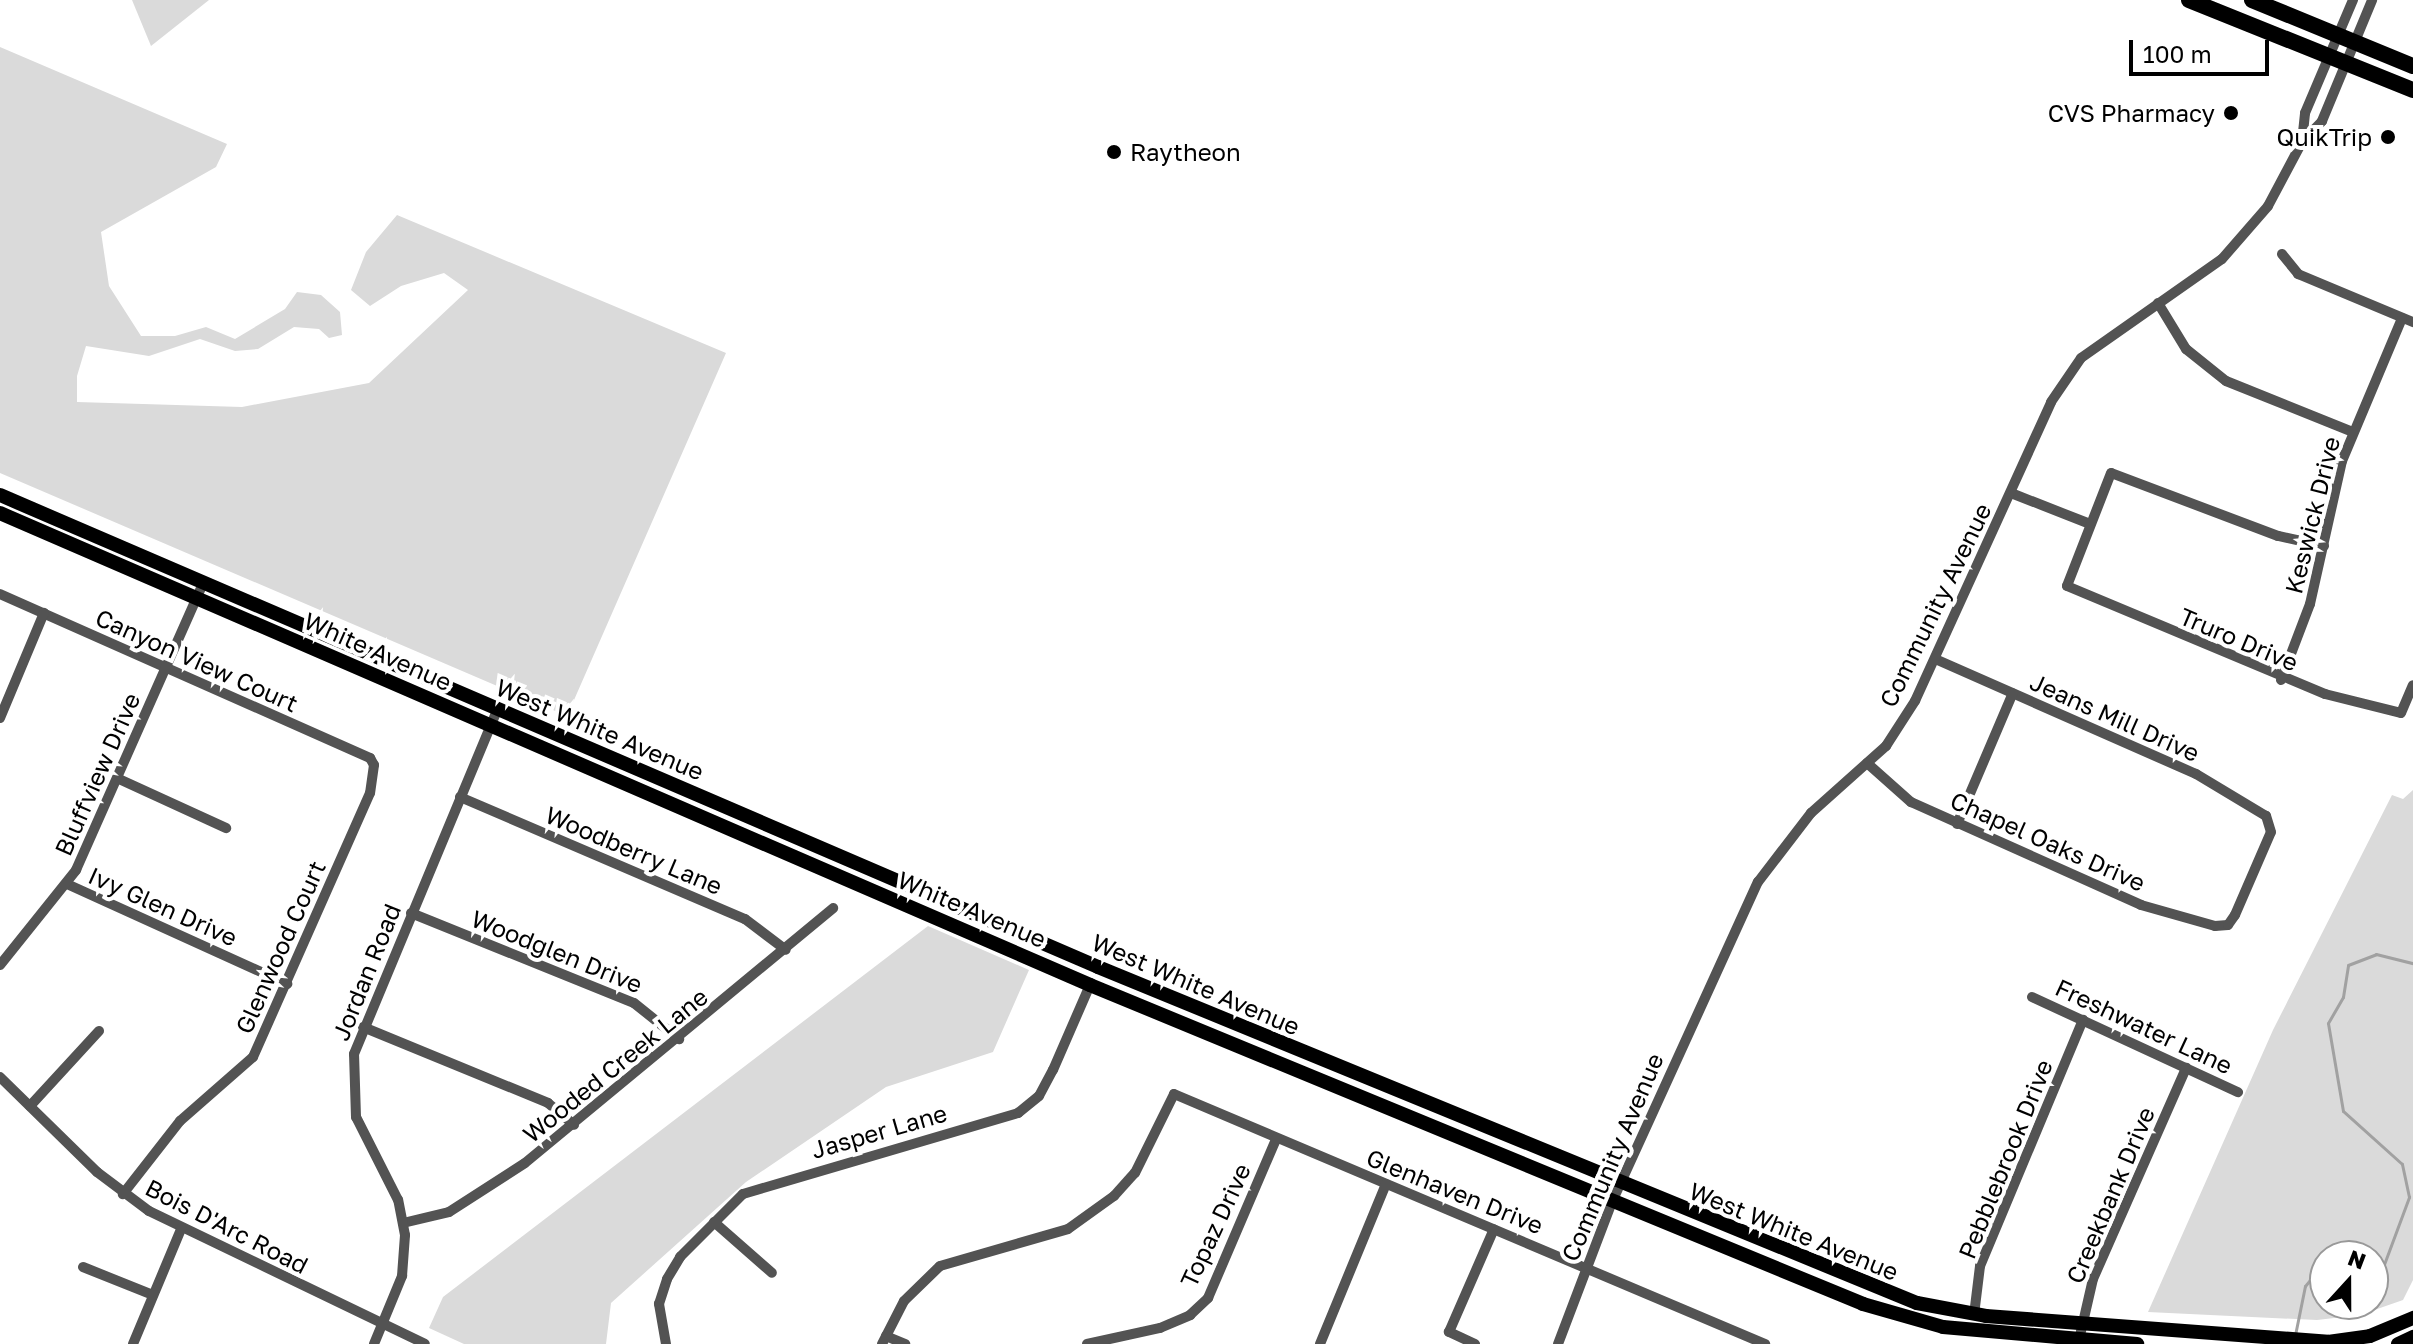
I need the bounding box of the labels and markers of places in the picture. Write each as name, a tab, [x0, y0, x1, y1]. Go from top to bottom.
place label: CVS Pharmacy	[2048, 99, 2215, 127]
marker: CVS Pharmacy	[2222, 104, 2240, 122]
place label: QuikTrip	[2276, 123, 2372, 151]
marker: QuikTrip	[2379, 128, 2397, 146]
place label: Raytheon	[1130, 138, 1241, 166]
marker: Raytheon	[1105, 143, 1123, 161]

